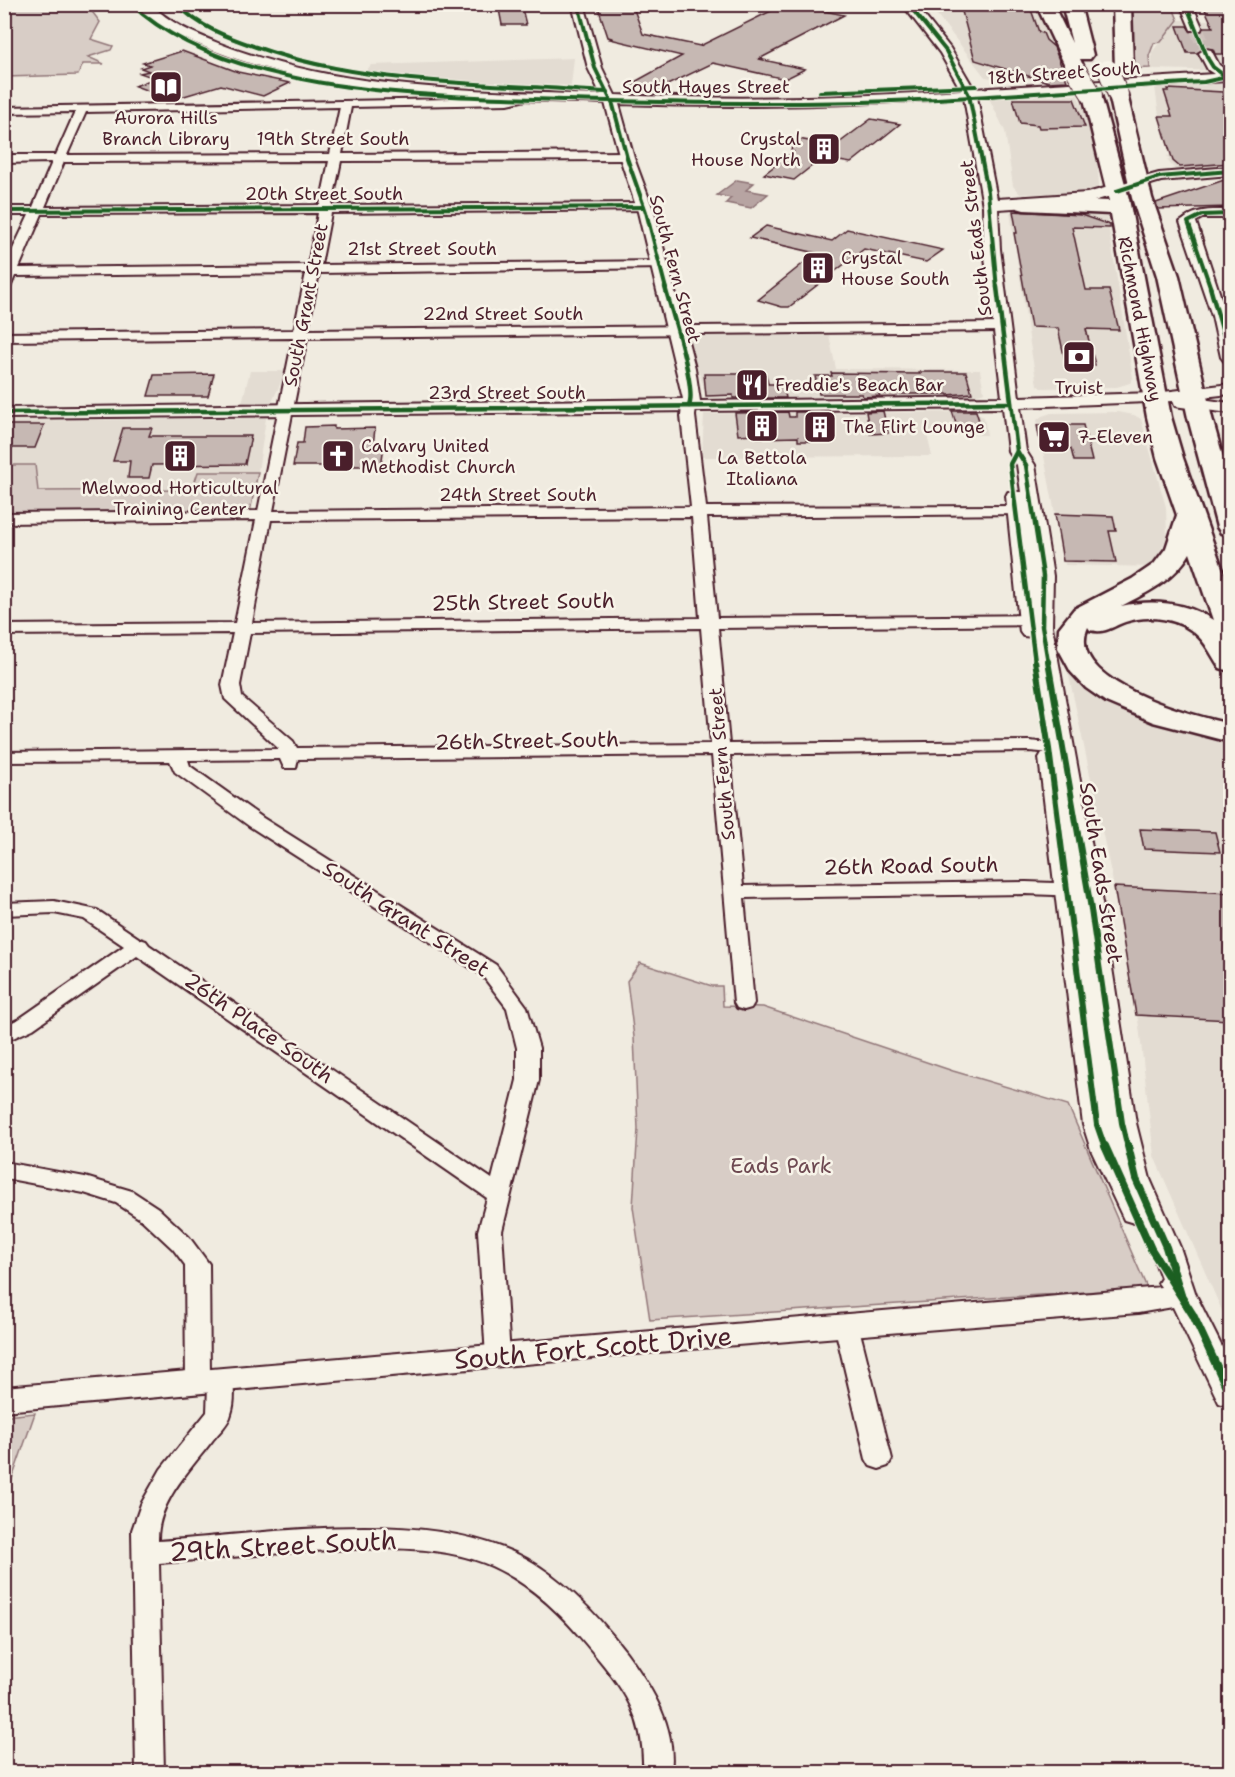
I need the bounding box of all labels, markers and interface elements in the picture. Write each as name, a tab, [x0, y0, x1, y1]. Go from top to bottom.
street label: 18th Street South	[987, 56, 1141, 90]
library icon: Aurora Hills Branch Library	[148, 69, 184, 105]
street label: South Hayes Street	[622, 75, 790, 99]
place label: Aurora Hills Branch Library	[102, 106, 230, 151]
street label: 19th Street South	[257, 127, 409, 151]
place label: Crystal House North	[691, 127, 802, 172]
building icon: Crystal House North	[806, 131, 842, 167]
street label: South Eads Street	[954, 158, 997, 317]
street label: 20th Street South	[245, 182, 403, 206]
street label: South Fern Street	[644, 192, 706, 346]
street label: South Grant Street	[278, 221, 334, 389]
street label: Richmond Highway	[1112, 234, 1168, 404]
street label: 21st Street South	[347, 237, 497, 261]
place label: Crystal House South	[841, 246, 950, 291]
building icon: Crystal House South	[800, 250, 836, 286]
street label: 22nd Street South	[422, 302, 584, 326]
bank icon: Truist	[1061, 339, 1097, 375]
restaurant icon: Freddie's Beach Bar	[734, 367, 770, 403]
place label: Freddie's Beach Bar	[775, 373, 945, 397]
place label: Truist	[1055, 376, 1104, 400]
street label: 23rd Street South	[428, 381, 586, 405]
building icon: La Bettola Italiana	[744, 408, 780, 444]
building icon: The Flirt Lounge	[802, 409, 838, 445]
place label: The Flirt Lounge	[843, 415, 985, 439]
supermarket icon: 7-Eleven	[1036, 419, 1072, 455]
place label: 7-Eleven	[1077, 425, 1153, 449]
place label: Calvary United Methodist Church	[361, 434, 516, 479]
building icon: Melwood Horticultural Training Center	[162, 438, 198, 474]
church icon: Calvary United Methodist Church	[320, 438, 356, 474]
place label: La Bettola Italiana	[717, 446, 807, 491]
place label: Melwood Horticultural Training Center	[81, 476, 279, 521]
street label: 24th Street South	[439, 483, 597, 507]
street label: 25th Street South	[431, 586, 615, 618]
street label: South Fern Street	[703, 687, 741, 841]
street label: 26th Street South	[435, 725, 619, 757]
street label: South Eads Street	[1073, 780, 1129, 966]
street label: 26th Road South	[823, 850, 999, 882]
street label: South Grant Street	[317, 855, 495, 983]
street label: 26th Place South	[179, 966, 339, 1090]
park label: Eads Park	[730, 1152, 832, 1180]
street label: South Fort Scott Drive	[453, 1318, 733, 1377]
street label: 29th Street South	[168, 1522, 398, 1569]

